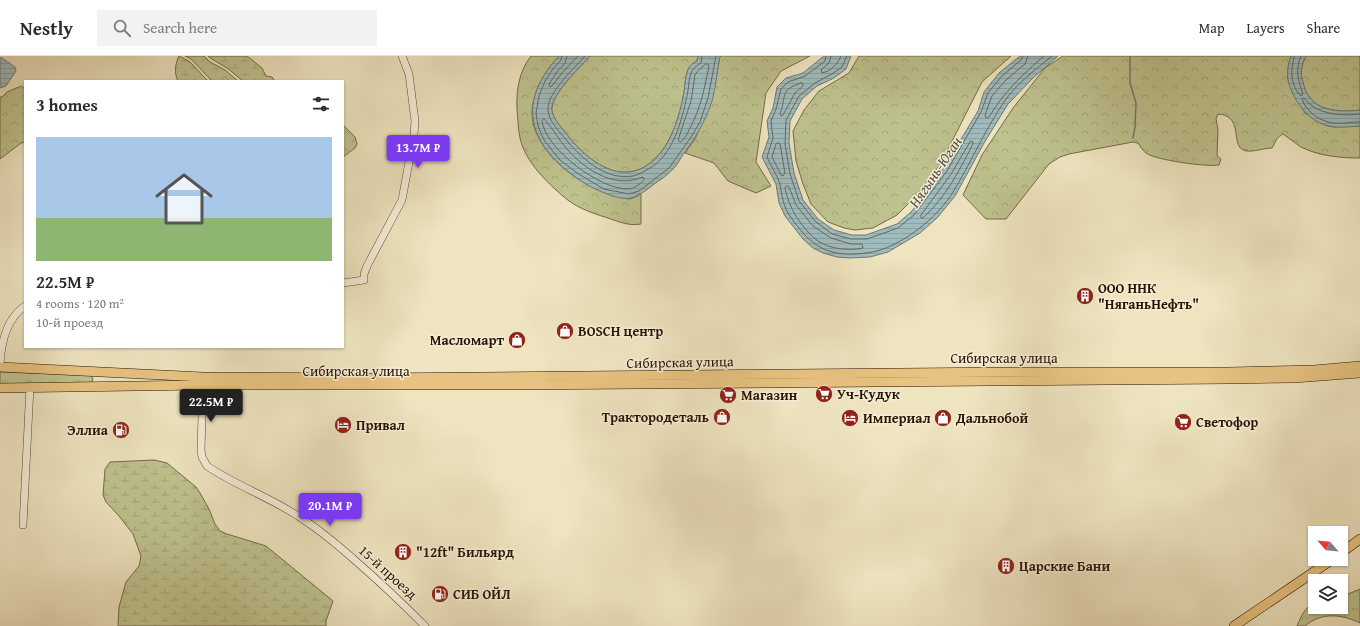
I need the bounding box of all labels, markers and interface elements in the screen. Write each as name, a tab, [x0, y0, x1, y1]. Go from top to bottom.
search box	[97, 10, 377, 46]
text: Nestly	[20, 14, 73, 42]
icon: search	[111, 17, 133, 39]
text: Search here	[143, 17, 217, 38]
text: Map	[1199, 18, 1225, 38]
text: Layers	[1247, 18, 1285, 38]
text: Share	[1307, 18, 1340, 38]
text: 3 homes	[36, 92, 98, 117]
icon: filters	[310, 93, 332, 115]
water label: Нягынь-Юган	[903, 132, 967, 212]
pin: 13.7M ₽	[381, 135, 455, 169]
text: 13.7M ₽	[396, 138, 440, 157]
icon: home	[148, 163, 220, 235]
text: 22.5M ₽	[36, 269, 94, 294]
place label: ООО ННК "НяганьНефть"	[1098, 278, 1199, 314]
building icon: ООО ННК "НяганьНефть"	[1075, 286, 1095, 306]
text: 4 rooms · 120 m²	[36, 294, 124, 313]
text: 10-й проезд	[36, 313, 103, 332]
shop icon: BOSCH центр	[555, 321, 575, 341]
place label: BOSCH центр	[578, 321, 663, 341]
place label: Масломарт	[430, 330, 505, 350]
shop icon: Масломарт	[507, 330, 527, 350]
street label: Сибирская улица	[950, 348, 1058, 368]
street label: Сибирская улица	[626, 351, 734, 373]
street label: Сибирская улица	[302, 361, 410, 381]
supermarket icon: Уч-Кудук	[814, 384, 834, 404]
place label: Уч-Кудук	[837, 384, 901, 404]
supermarket icon: Магазин	[718, 385, 738, 405]
place label: Магазин	[741, 385, 798, 405]
pin: 22.5M ₽	[174, 389, 248, 423]
text: 22.5M ₽	[189, 392, 233, 411]
place label: Трактородеталь	[602, 407, 709, 427]
shop icon: Трактородеталь	[712, 407, 732, 427]
hotel icon: Империал	[840, 408, 860, 428]
place label: Империал	[863, 408, 931, 428]
shop icon: Дальнобой	[933, 408, 953, 428]
place label: Дальнобой	[955, 408, 1028, 428]
supermarket icon: Светофор	[1173, 412, 1193, 432]
place label: Светофор	[1196, 412, 1258, 432]
hotel icon: Привал	[333, 415, 353, 435]
place label: Привал	[356, 415, 405, 435]
place label: Эллиа	[67, 420, 109, 440]
fuel station icon: Эллиа	[111, 420, 131, 440]
pin: 20.1M ₽	[293, 493, 367, 527]
text: 20.1M ₽	[308, 496, 352, 515]
north arrow	[1308, 526, 1348, 566]
map controls	[1308, 526, 1348, 614]
street label: 15-й проезд	[354, 540, 422, 604]
building icon: "12ft" Бильярд	[393, 542, 413, 562]
place label: "12ft" Бильярд	[416, 542, 515, 562]
building icon: Царские Бани	[996, 556, 1016, 576]
place label: Царские Бани	[1019, 556, 1110, 576]
button: layers	[1308, 574, 1348, 614]
fuel station icon: СИБ ОЙЛ	[430, 584, 450, 604]
place label: СИБ ОЙЛ	[453, 584, 511, 604]

